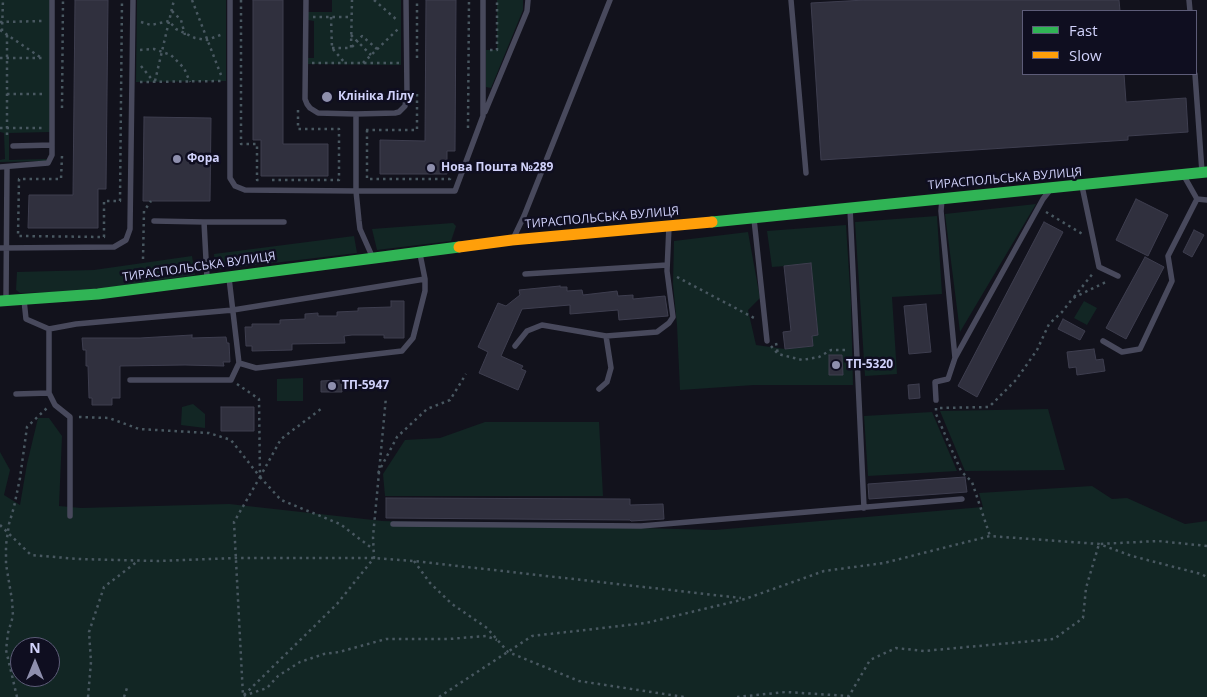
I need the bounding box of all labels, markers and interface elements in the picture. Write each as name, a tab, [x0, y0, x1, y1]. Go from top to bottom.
legend	[1022, 10, 1197, 75]
text: Fast	[1069, 20, 1098, 40]
text: Slow	[1069, 45, 1102, 65]
marker: Клініка Лілу	[320, 90, 334, 104]
place label: Клініка Лілу	[338, 90, 414, 104]
place label: Фора	[187, 152, 220, 166]
marker: Фора	[171, 153, 183, 165]
place label: Нова Пошта №289	[441, 161, 553, 175]
marker: Нова Пошта №289	[425, 162, 437, 174]
street label: ТИРАСПОЛЬСЬКА ВУЛИЦЯ	[927, 165, 1083, 193]
street label: ТИРАСПОЛЬСЬКА ВУЛИЦЯ	[524, 204, 680, 232]
street label: ТИРАСПОЛЬСЬКА ВУЛИЦЯ	[121, 249, 277, 285]
place label: ТП-5320	[846, 358, 893, 372]
marker: ТП-5320	[830, 359, 842, 371]
place label: ТП-5947	[342, 379, 389, 393]
marker: ТП-5947	[326, 380, 338, 392]
north arrow	[10, 637, 60, 687]
text: N	[29, 638, 41, 657]

